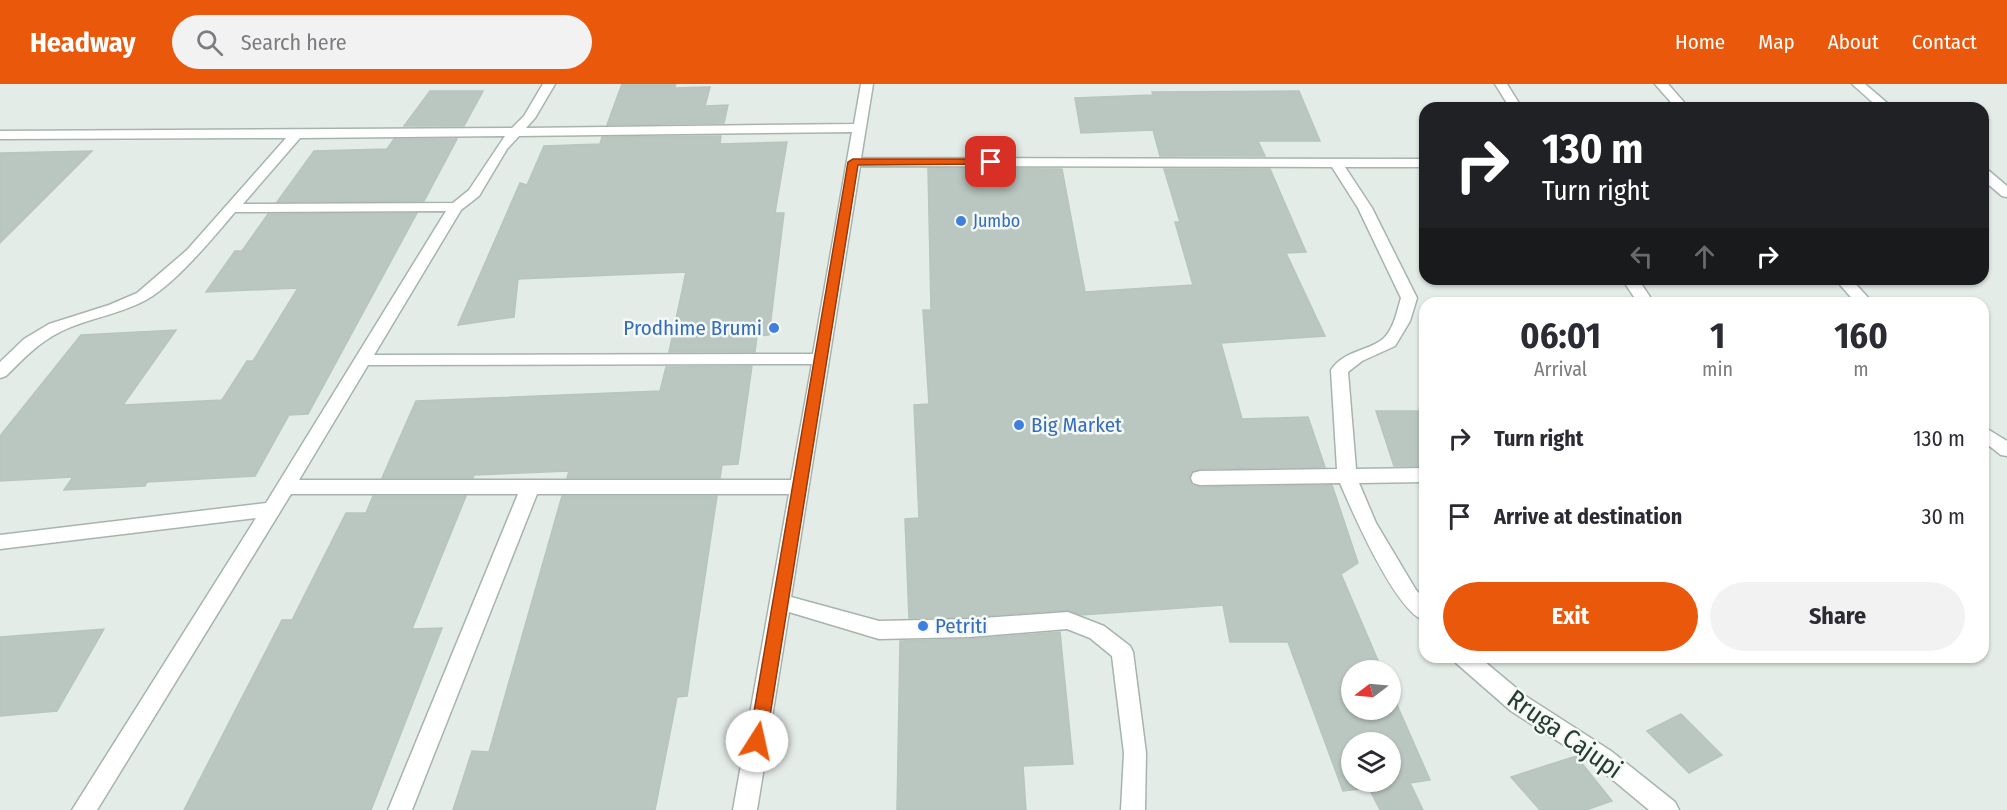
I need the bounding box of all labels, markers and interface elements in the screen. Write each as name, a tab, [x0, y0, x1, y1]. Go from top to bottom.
search box	[172, 15, 592, 69]
text: Headway	[30, 26, 136, 59]
icon: search	[193, 26, 226, 59]
text: Search here	[241, 29, 347, 56]
text: Home	[1675, 29, 1725, 55]
text: Map	[1758, 29, 1795, 55]
text: About	[1828, 29, 1879, 55]
text: Contact	[1912, 29, 1977, 55]
text: 130 m	[1542, 124, 1643, 174]
icon: right	[1443, 126, 1521, 204]
pin	[965, 136, 1016, 187]
icon: arrive	[974, 145, 1007, 178]
text: Turn right	[1542, 175, 1650, 207]
place label: Jumbo	[973, 210, 1020, 232]
marker: Jumbo	[954, 214, 968, 228]
icon: left	[1625, 240, 1658, 273]
icon: ahead	[1688, 240, 1721, 273]
icon: right	[1751, 240, 1784, 273]
text: 06:01	[1520, 314, 1601, 358]
text: 1	[1710, 314, 1725, 358]
text: 160	[1834, 314, 1888, 358]
place label: Prodhime Brumi	[623, 315, 762, 341]
marker: Prodhime Brumi	[767, 321, 781, 335]
text: Arrival	[1534, 357, 1587, 381]
text: min	[1702, 357, 1733, 381]
text: m	[1853, 357, 1869, 381]
place label: Big Market	[1031, 412, 1122, 438]
marker: Big Market	[1012, 418, 1026, 432]
icon: right	[1443, 422, 1476, 455]
text: Turn right	[1494, 425, 1583, 452]
text: 130 m	[1913, 425, 1965, 452]
icon: arrive	[1443, 500, 1476, 533]
text: Arrive at destination	[1494, 503, 1682, 530]
text: 30 m	[1922, 503, 1965, 530]
button: Exit	[1443, 582, 1698, 651]
button: Share	[1710, 582, 1965, 651]
place label: Petriti	[935, 613, 987, 639]
marker: Petriti	[916, 619, 930, 633]
north arrow	[1341, 660, 1401, 720]
map controls	[1341, 660, 1401, 792]
street label: Rruga Cajupi	[1501, 683, 1628, 785]
position arrow	[725, 709, 789, 773]
button: layers	[1341, 732, 1401, 792]

